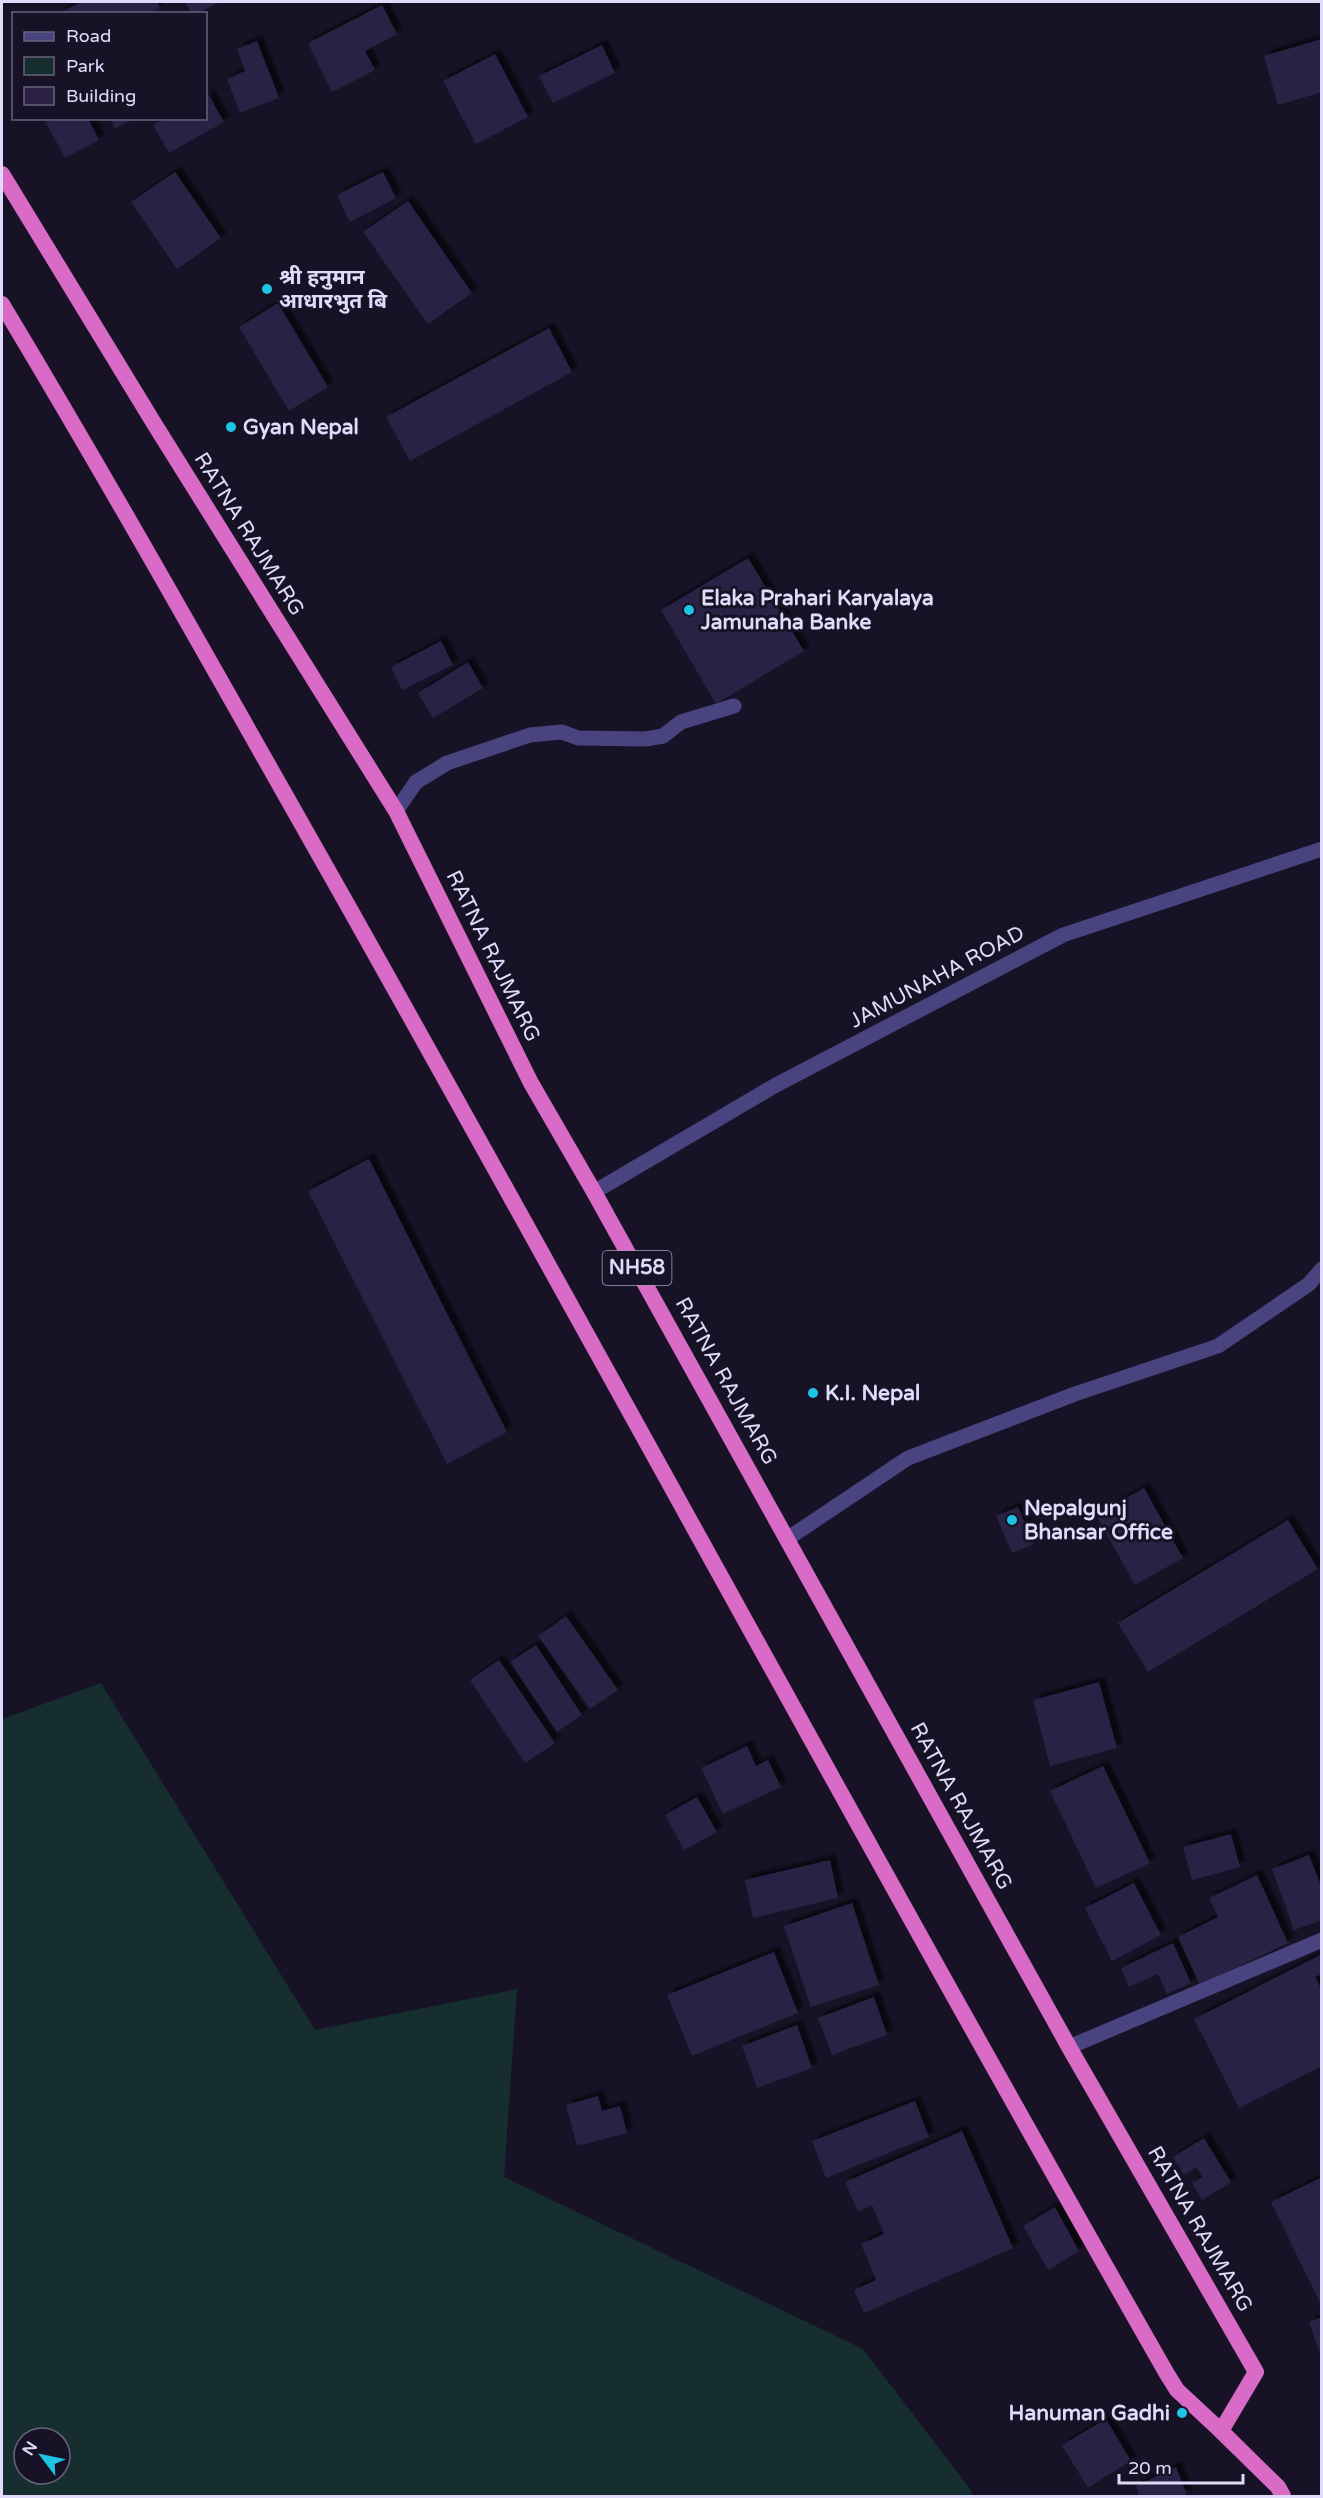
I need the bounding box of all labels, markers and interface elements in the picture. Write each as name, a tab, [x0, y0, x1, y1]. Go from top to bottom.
legend	[12, 12, 207, 120]
text: Road	[66, 25, 111, 47]
text: Park	[66, 55, 105, 77]
text: Building	[66, 85, 136, 107]
place label: श्री हनुमान आधारभुत बि	[279, 265, 388, 314]
marker: श्री हनुमान आधारभुत बि	[260, 282, 274, 296]
place label: Gyan Nepal	[243, 415, 359, 440]
marker: Gyan Nepal	[224, 420, 238, 434]
street label: RATNA RAJMARG	[189, 448, 309, 620]
place label: Elaka Prahari Karyalaya Jamunaha Banke	[700, 586, 934, 635]
marker: Elaka Prahari Karyalaya Jamunaha Banke	[682, 603, 696, 617]
street label: RATNA RAJMARG	[441, 866, 545, 1046]
street label: JAMUNAHA ROAD	[845, 920, 1029, 1034]
road number: NH58	[602, 1251, 672, 1285]
street label: RATNA RAJMARG	[670, 1293, 782, 1469]
place label: K.I. Nepal	[825, 1381, 920, 1406]
marker: K.I. Nepal	[806, 1386, 820, 1400]
place label: Nepalgunj Bhansar Office	[1024, 1496, 1173, 1545]
marker: Nepalgunj Bhansar Office	[1005, 1513, 1019, 1527]
street label: RATNA RAJMARG	[905, 1718, 1017, 1894]
street label: RATNA RAJMARG	[1142, 2142, 1258, 2316]
place label: Hanuman Gadhi	[1009, 2401, 1170, 2426]
marker: Hanuman Gadhi	[1175, 2406, 1189, 2420]
north arrow	[12, 2426, 72, 2486]
text: N	[18, 2438, 42, 2459]
scale bar	[1119, 2447, 1244, 2485]
text: 20 m	[1128, 2457, 1172, 2479]

